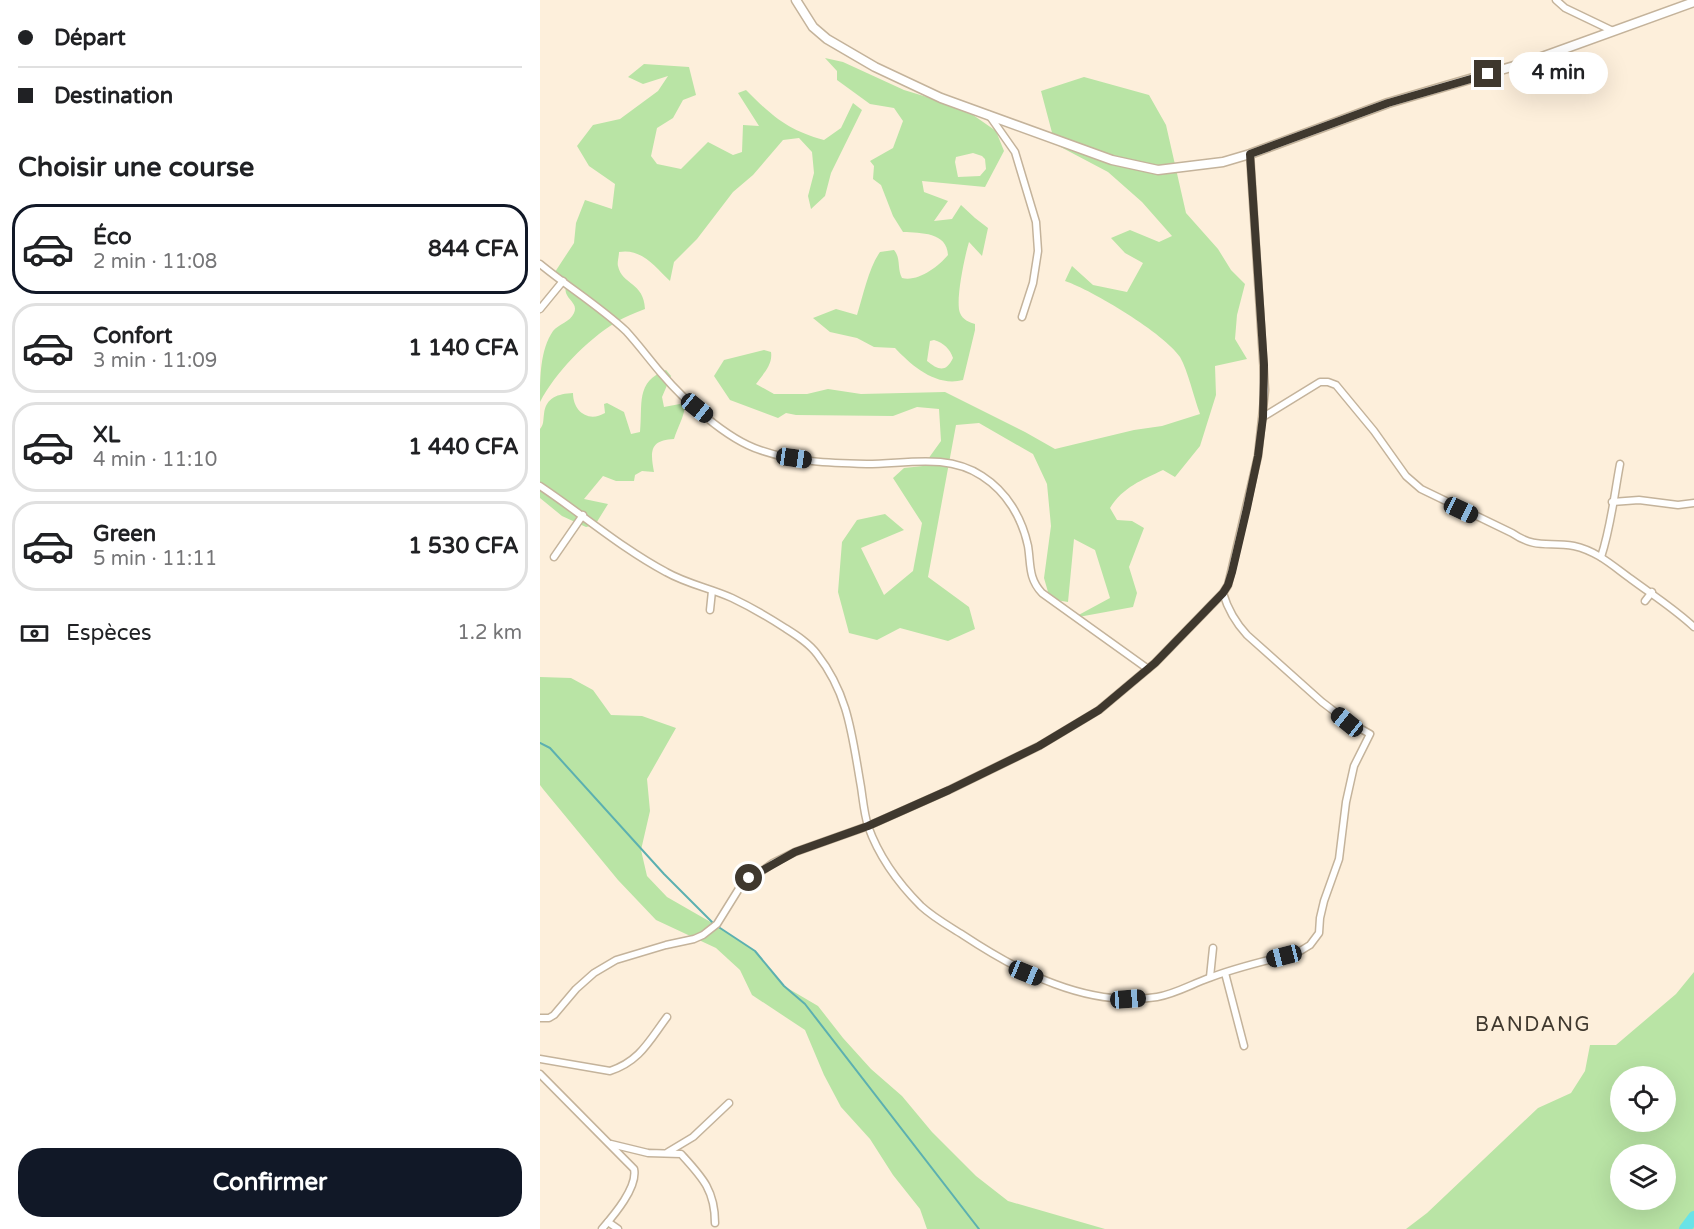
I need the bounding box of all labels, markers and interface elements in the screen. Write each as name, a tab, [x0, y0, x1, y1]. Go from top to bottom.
text: Départ	[54, 25, 126, 51]
callout: 4 min	[1509, 53, 1608, 95]
route end	[1474, 60, 1501, 87]
text: 4 min	[1532, 61, 1585, 85]
text: Destination	[54, 83, 173, 109]
text: Choisir une course	[18, 151, 254, 184]
icon: car	[21, 222, 75, 276]
text: Éco	[93, 224, 132, 250]
text: 844 CFA	[428, 236, 519, 262]
text: 2 min · 11:08	[93, 250, 217, 274]
icon: car	[21, 321, 75, 375]
text: Confort	[93, 323, 172, 349]
text: 1 140 CFA	[408, 335, 519, 361]
text: 3 min · 11:09	[93, 349, 217, 373]
car	[677, 390, 717, 426]
icon: car	[21, 420, 75, 474]
text: XL	[93, 422, 120, 448]
text: 1 440 CFA	[408, 434, 519, 460]
car	[775, 447, 813, 469]
text: 4 min · 11:10	[93, 448, 217, 472]
car	[1441, 494, 1481, 526]
icon: car	[21, 519, 75, 573]
text: Green	[93, 521, 156, 547]
text: 1 530 CFA	[408, 533, 519, 559]
text: 5 min · 11:11	[93, 547, 217, 571]
icon: cash	[18, 617, 51, 650]
text: Espèces	[66, 620, 151, 646]
text: 1.2 km	[457, 621, 522, 645]
car	[1327, 704, 1367, 740]
route start	[735, 864, 762, 891]
car	[1264, 943, 1304, 969]
car	[1006, 958, 1046, 988]
car	[1109, 989, 1147, 1009]
district label: BANDANG	[1475, 1013, 1591, 1037]
map controls	[1610, 1066, 1676, 1210]
button: locate	[1610, 1066, 1676, 1132]
button: layers	[1610, 1144, 1676, 1210]
button: Confirmer	[18, 1148, 522, 1217]

